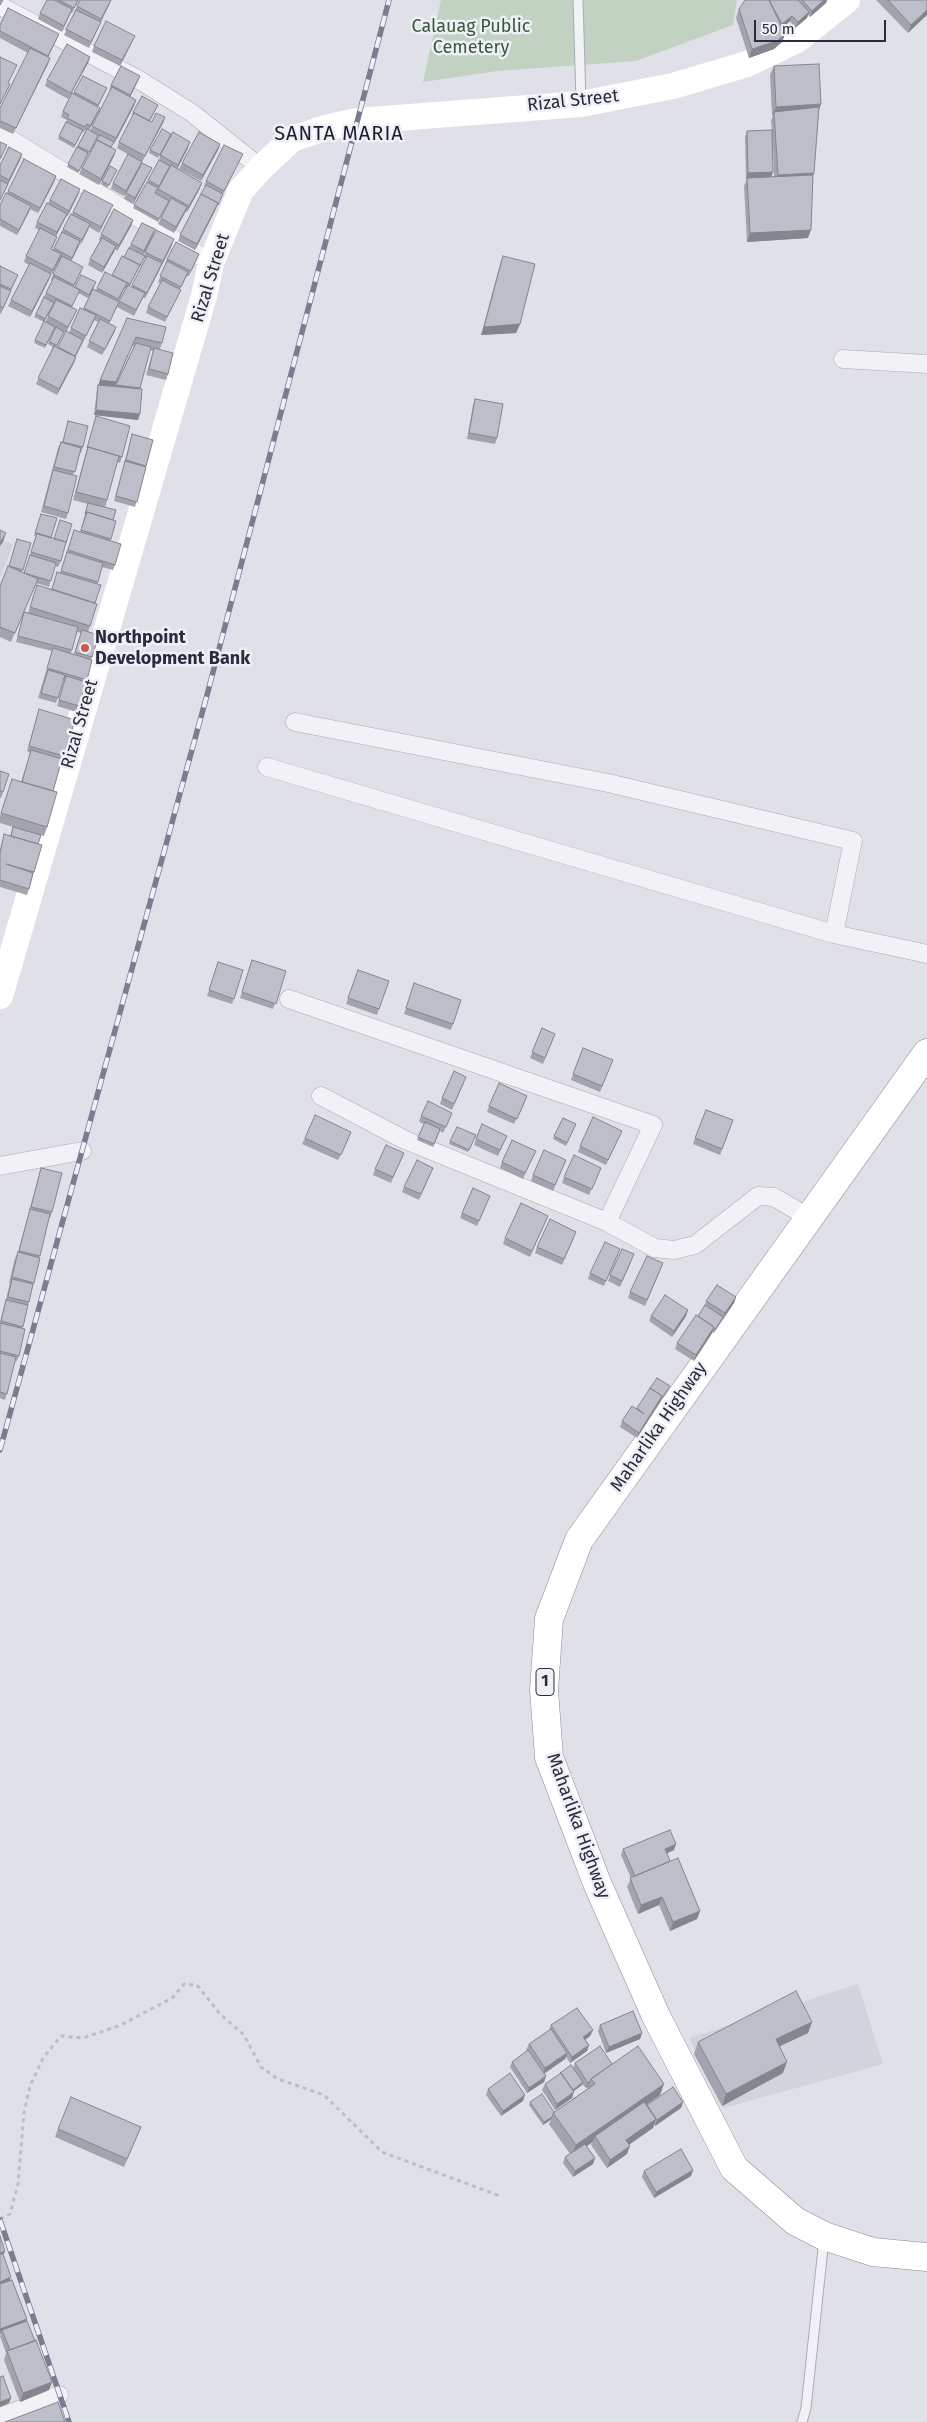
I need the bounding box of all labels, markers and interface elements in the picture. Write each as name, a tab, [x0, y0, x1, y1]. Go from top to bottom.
scale bar	[757, 10, 890, 42]
park label: Calauag Public Cemetery	[412, 16, 530, 58]
text: 50 m	[762, 20, 795, 38]
street label: Rizal Street	[526, 85, 620, 117]
district label: SANTA MARIA	[273, 122, 405, 146]
street label: Rizal Street	[187, 231, 235, 325]
place label: Northpoint Development Bank	[95, 627, 250, 670]
marker: Northpoint Development Bank	[79, 642, 91, 654]
street label: Rizal Street	[57, 677, 103, 771]
street label: Maharlika Highway	[606, 1358, 712, 1496]
road number: 1	[536, 1668, 554, 1695]
street label: Maharlika Highway	[542, 1750, 614, 1902]

